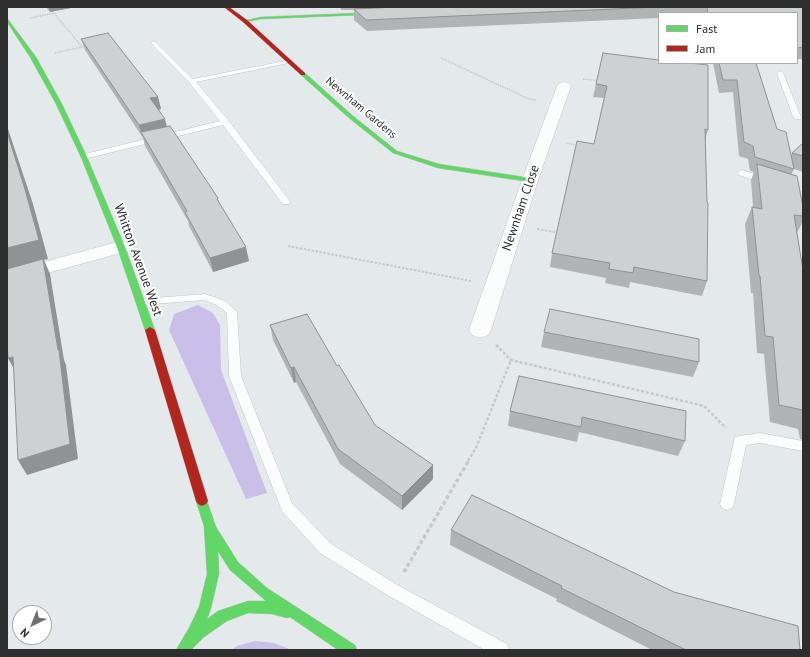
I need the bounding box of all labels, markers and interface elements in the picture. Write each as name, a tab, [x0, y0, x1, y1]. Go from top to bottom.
legend	[658, 12, 798, 64]
text: Fast	[696, 21, 717, 36]
text: Jam	[696, 41, 715, 56]
street label: Newnham Gardens	[323, 75, 399, 141]
street label: Newnham Close	[499, 163, 543, 253]
street label: Whitton Avenue West	[110, 202, 166, 318]
north arrow	[12, 605, 52, 645]
text: N	[17, 625, 32, 641]

